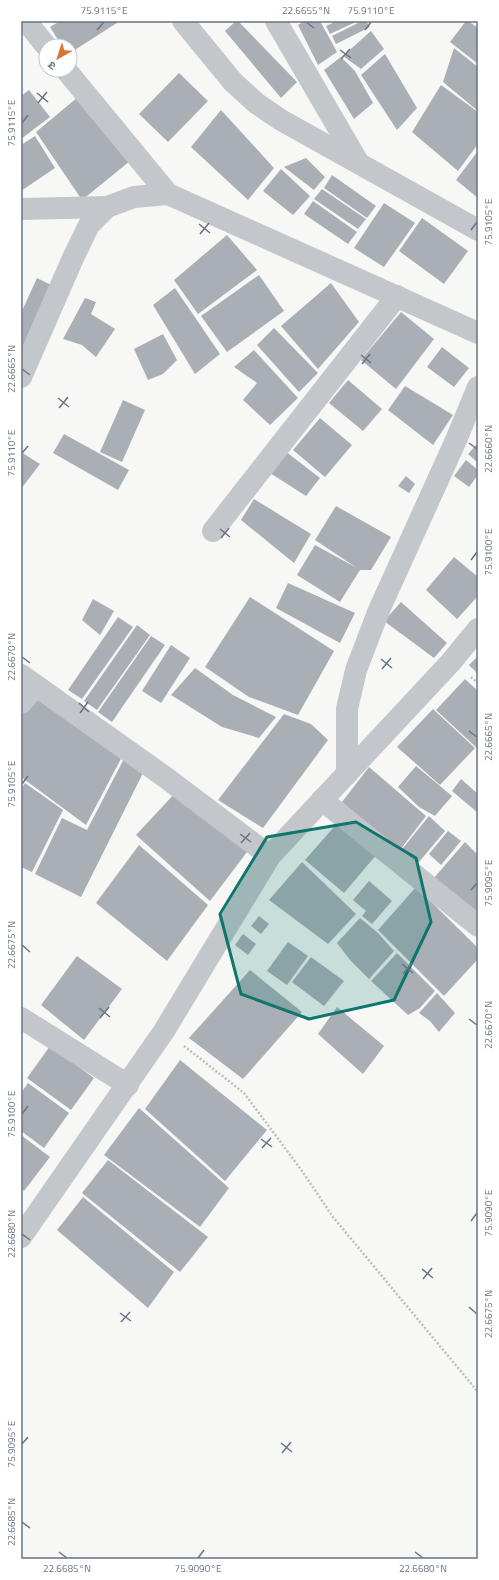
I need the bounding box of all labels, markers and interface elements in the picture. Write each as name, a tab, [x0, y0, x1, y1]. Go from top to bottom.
text: 75.9115°E	[81, 3, 128, 18]
text: 22.6655°N	[282, 3, 330, 18]
text: 75.9110°E	[348, 3, 395, 18]
north arrow	[38, 38, 78, 78]
text: उ	[44, 57, 59, 74]
text: 75.9115°E	[4, 99, 19, 146]
text: 75.9105°E	[481, 198, 496, 245]
text: 22.6665°N	[4, 345, 19, 393]
text: 22.6660°N	[481, 425, 496, 473]
text: 75.9110°E	[4, 429, 19, 476]
text: 75.9100°E	[481, 528, 496, 575]
text: 22.6670°N	[4, 633, 19, 681]
text: 22.6665°N	[481, 713, 496, 761]
text: 75.9105°E	[4, 760, 19, 807]
text: 75.9095°E	[481, 859, 496, 906]
text: 22.6675°N	[4, 921, 19, 969]
text: 22.6670°N	[481, 1001, 496, 1049]
text: 75.9100°E	[4, 1090, 19, 1137]
text: 75.9090°E	[481, 1189, 496, 1236]
text: 22.6680°N	[4, 1210, 19, 1258]
text: 22.6675°N	[481, 1290, 496, 1338]
text: 75.9095°E	[4, 1420, 19, 1467]
text: 22.6685°N	[4, 1498, 19, 1546]
text: 22.6685°N	[43, 1561, 91, 1576]
text: 75.9090°E	[175, 1561, 222, 1576]
text: 22.6680°N	[399, 1561, 447, 1576]

